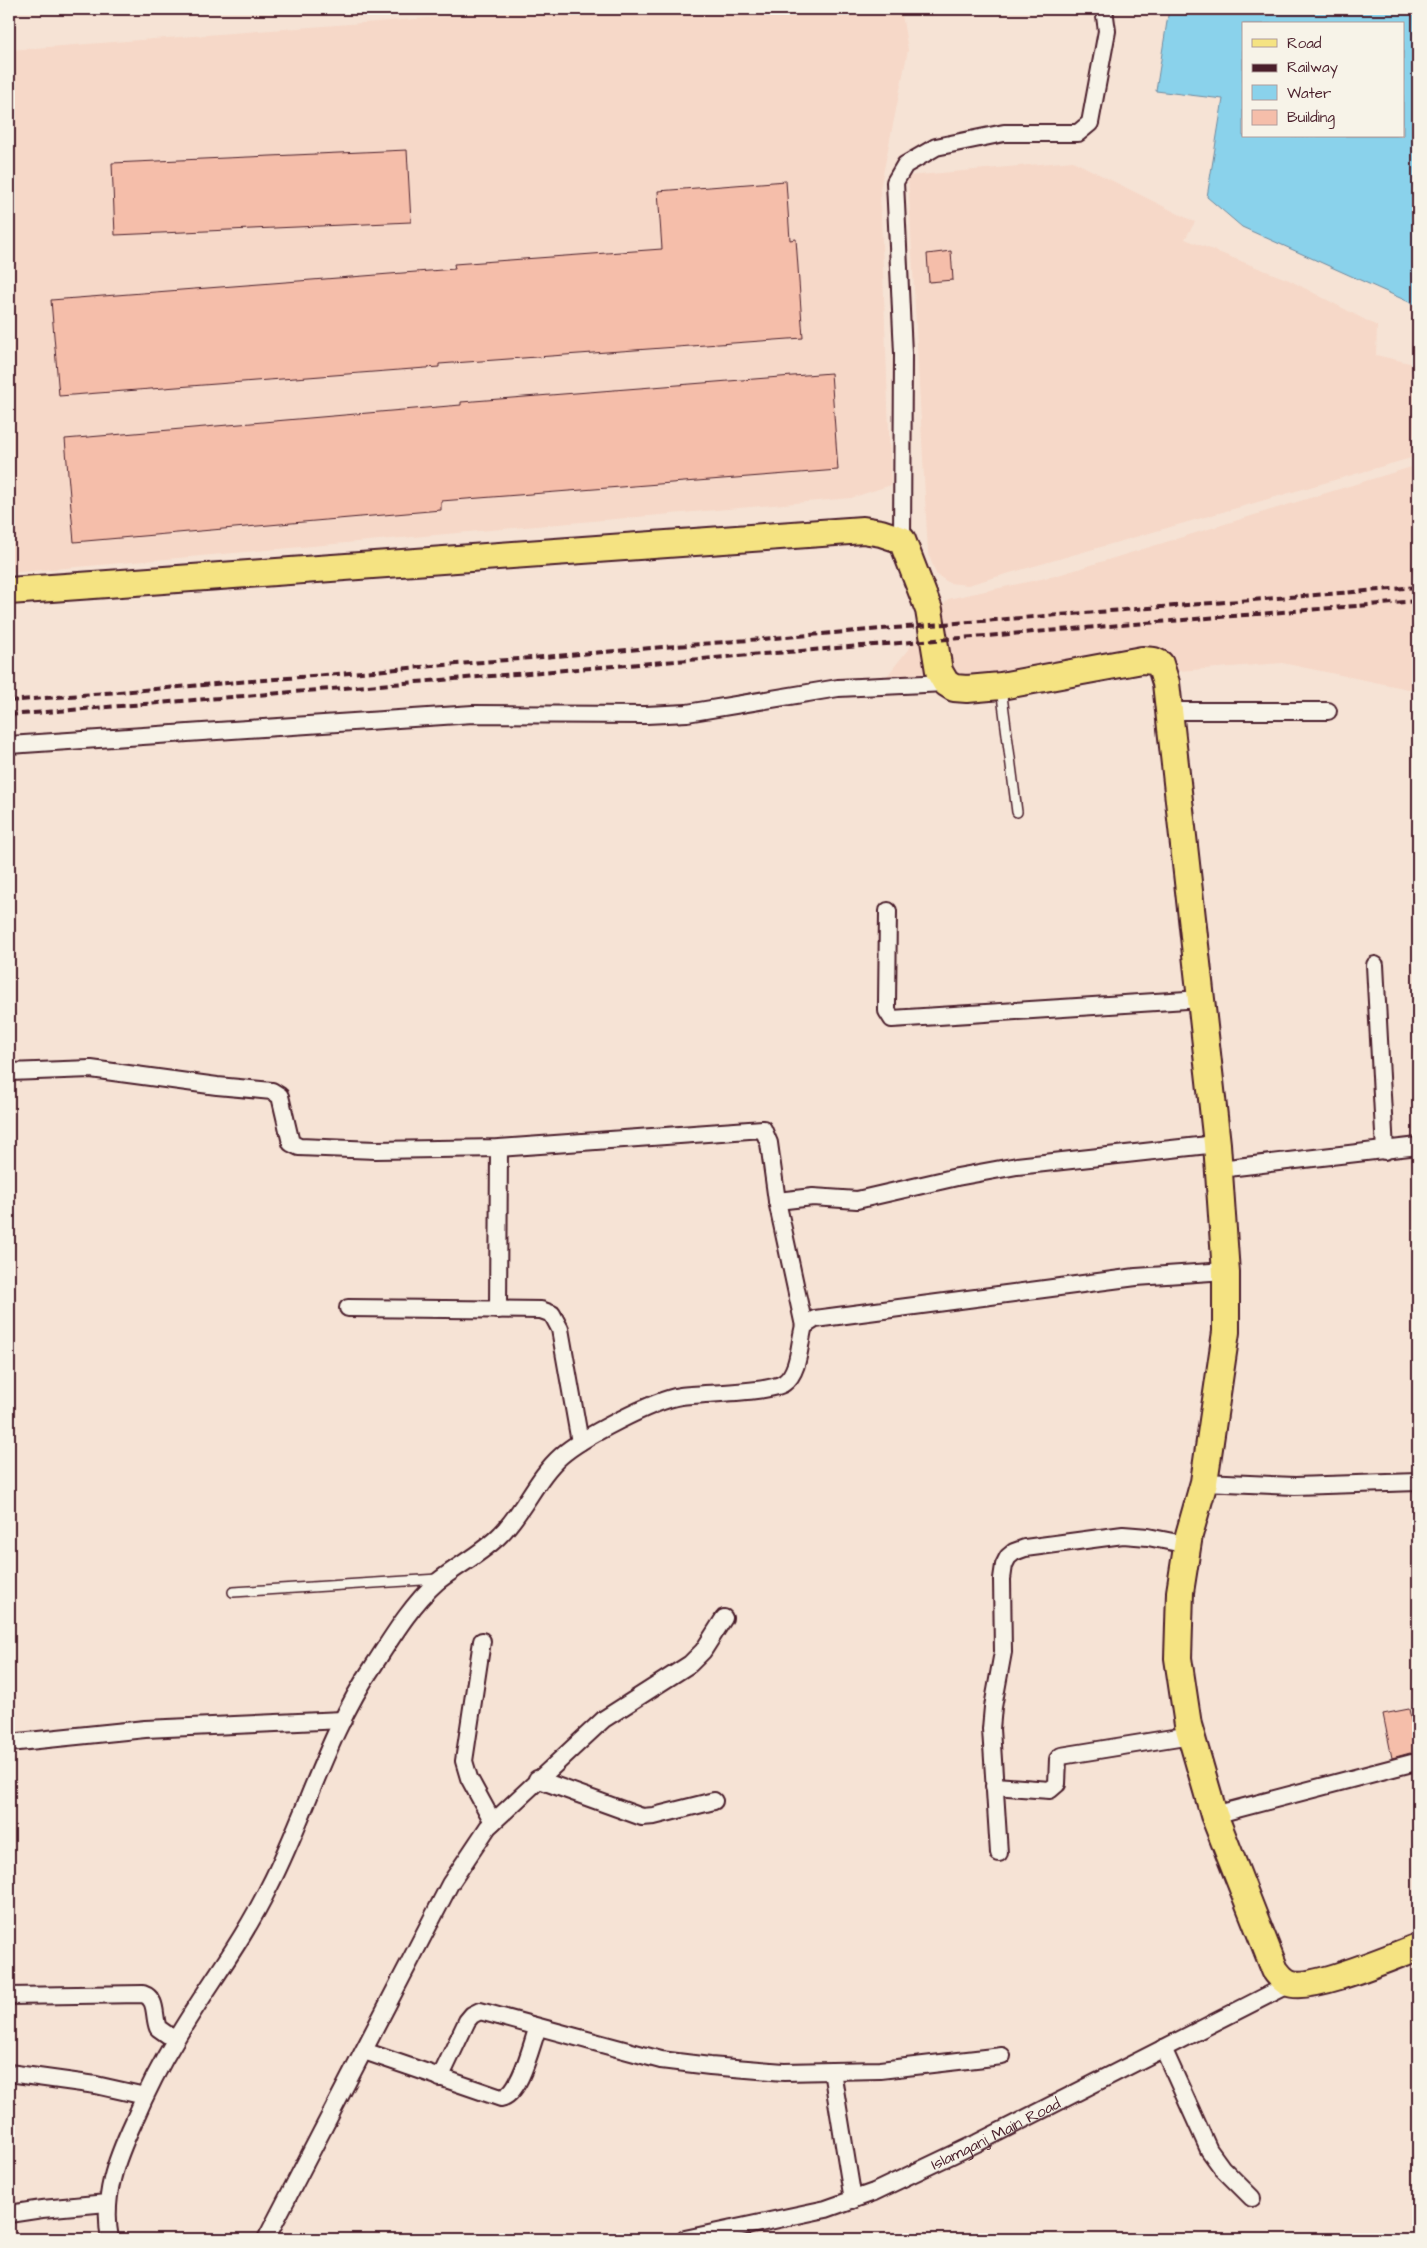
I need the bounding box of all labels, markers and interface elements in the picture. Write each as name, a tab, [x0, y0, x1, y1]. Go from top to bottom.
legend	[1242, 22, 1404, 138]
text: Road	[1287, 33, 1322, 54]
text: Railway	[1287, 57, 1338, 79]
text: Water	[1287, 83, 1331, 104]
text: Building	[1287, 107, 1335, 129]
street label: Islamganj Main Road	[927, 2092, 1064, 2175]

